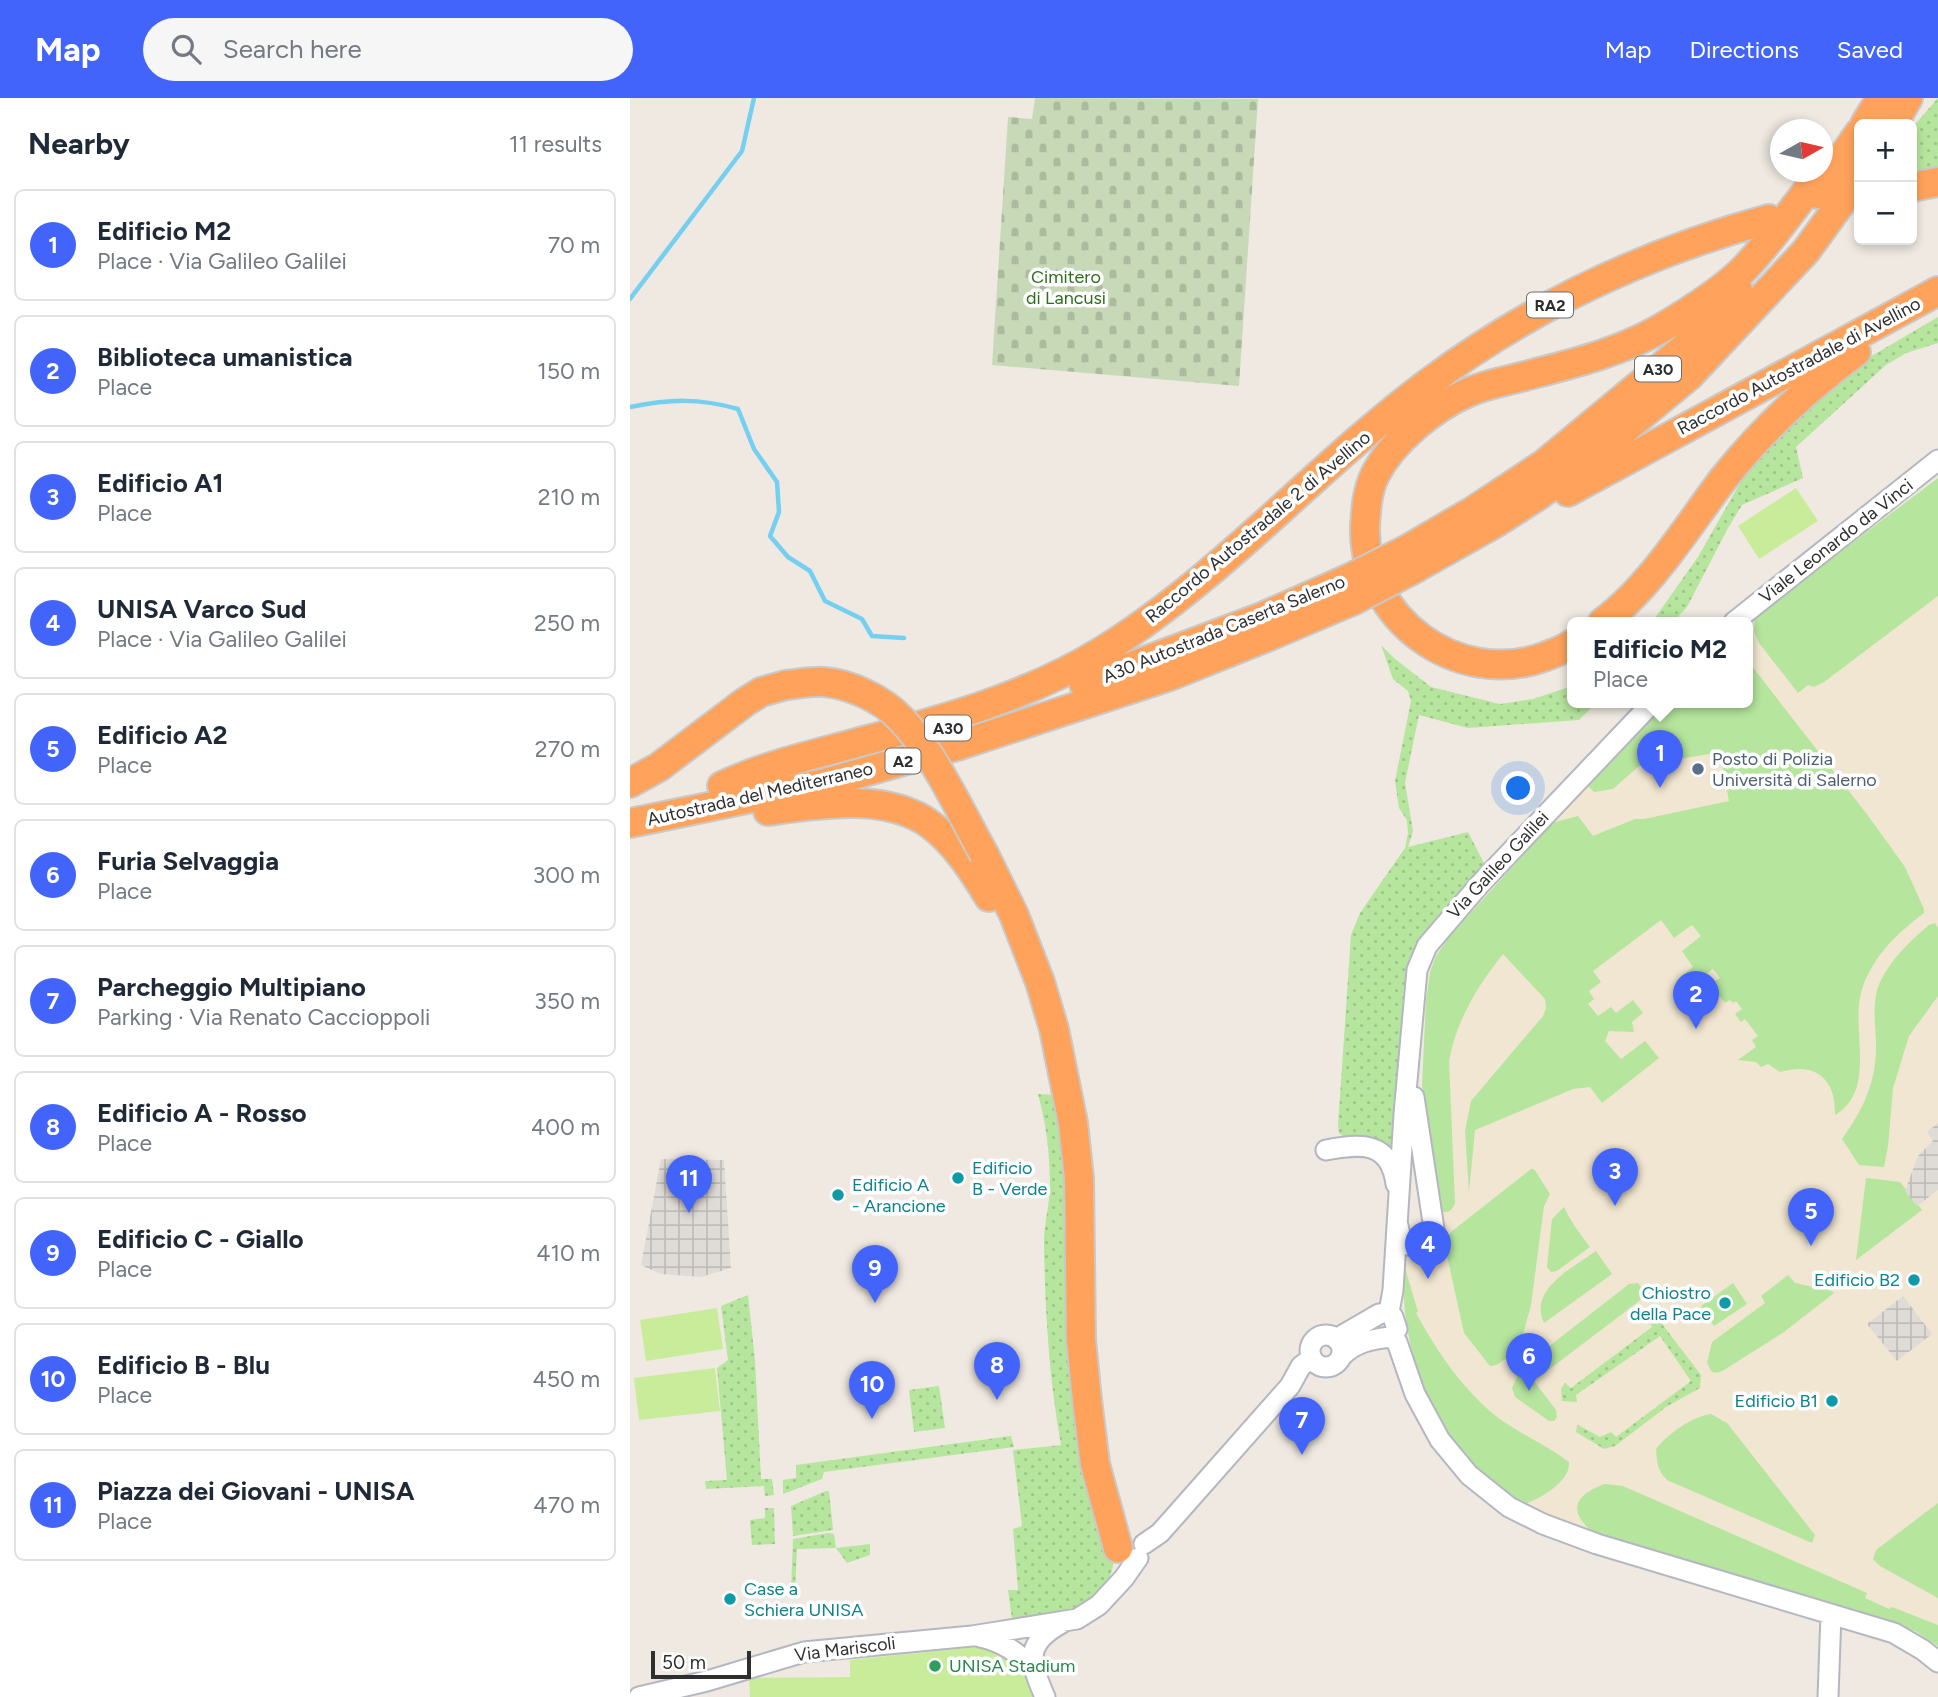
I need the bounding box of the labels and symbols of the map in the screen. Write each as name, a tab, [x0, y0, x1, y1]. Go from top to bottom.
north arrow	[1770, 119, 1833, 182]
park label: Cimitero di Lancusi	[1026, 266, 1106, 309]
street label: Raccordo Autostradale di Avellino	[1674, 292, 1924, 440]
road number: RA2	[1527, 293, 1573, 318]
road number: A30	[1635, 356, 1681, 382]
street label: Raccordo Autostradale 2 di Avellino	[1141, 426, 1375, 628]
street label: Viale Leonardo da Vinci	[1755, 474, 1917, 608]
street label: A30 Autostrada Caserta Salerno	[1100, 570, 1348, 688]
road number: A30	[925, 716, 971, 740]
pin: 1	[1637, 730, 1683, 788]
road number: A2	[886, 748, 920, 774]
place label: Posto di Polizia Università di Salerno	[1712, 748, 1877, 791]
street label: Autostrada del Mediterraneo	[645, 757, 875, 831]
marker: Posto di Polizia Università di Salerno	[1690, 761, 1706, 777]
your location	[1501, 771, 1535, 805]
street label: Via Galileo Galilei	[1443, 807, 1553, 923]
pin: 2	[1673, 971, 1719, 1029]
pin: 3	[1592, 1148, 1638, 1206]
pin: 11	[666, 1155, 712, 1213]
place label: Edificio B - Verde	[972, 1157, 1048, 1200]
marker: Edificio B - Verde	[950, 1170, 966, 1186]
place label: Edificio A - Arancione	[852, 1174, 946, 1217]
marker: Edificio A - Arancione	[830, 1187, 846, 1203]
pin: 5	[1788, 1188, 1834, 1246]
pin: 4	[1405, 1221, 1451, 1279]
pin: 9	[852, 1245, 898, 1303]
place label: Edificio B2	[1814, 1269, 1900, 1291]
marker: Edificio B2	[1906, 1272, 1922, 1288]
place label: Chiostro della Pace	[1630, 1282, 1711, 1325]
marker: Chiostro della Pace	[1717, 1295, 1733, 1311]
pin: 6	[1506, 1333, 1552, 1391]
pin: 8	[974, 1342, 1020, 1400]
pin: 10	[849, 1361, 895, 1419]
place label: Edificio B1	[1735, 1390, 1818, 1412]
marker: Edificio B1	[1824, 1393, 1840, 1409]
pin: 7	[1279, 1397, 1325, 1455]
place label: Case a Schiera UNISA	[744, 1578, 863, 1621]
marker: Case a Schiera UNISA	[722, 1591, 738, 1607]
street label: Via Mariscoli	[793, 1632, 897, 1666]
scale bar	[651, 1648, 751, 1680]
place label: UNISA Stadium	[949, 1655, 1075, 1677]
marker: UNISA Stadium	[927, 1658, 943, 1674]

